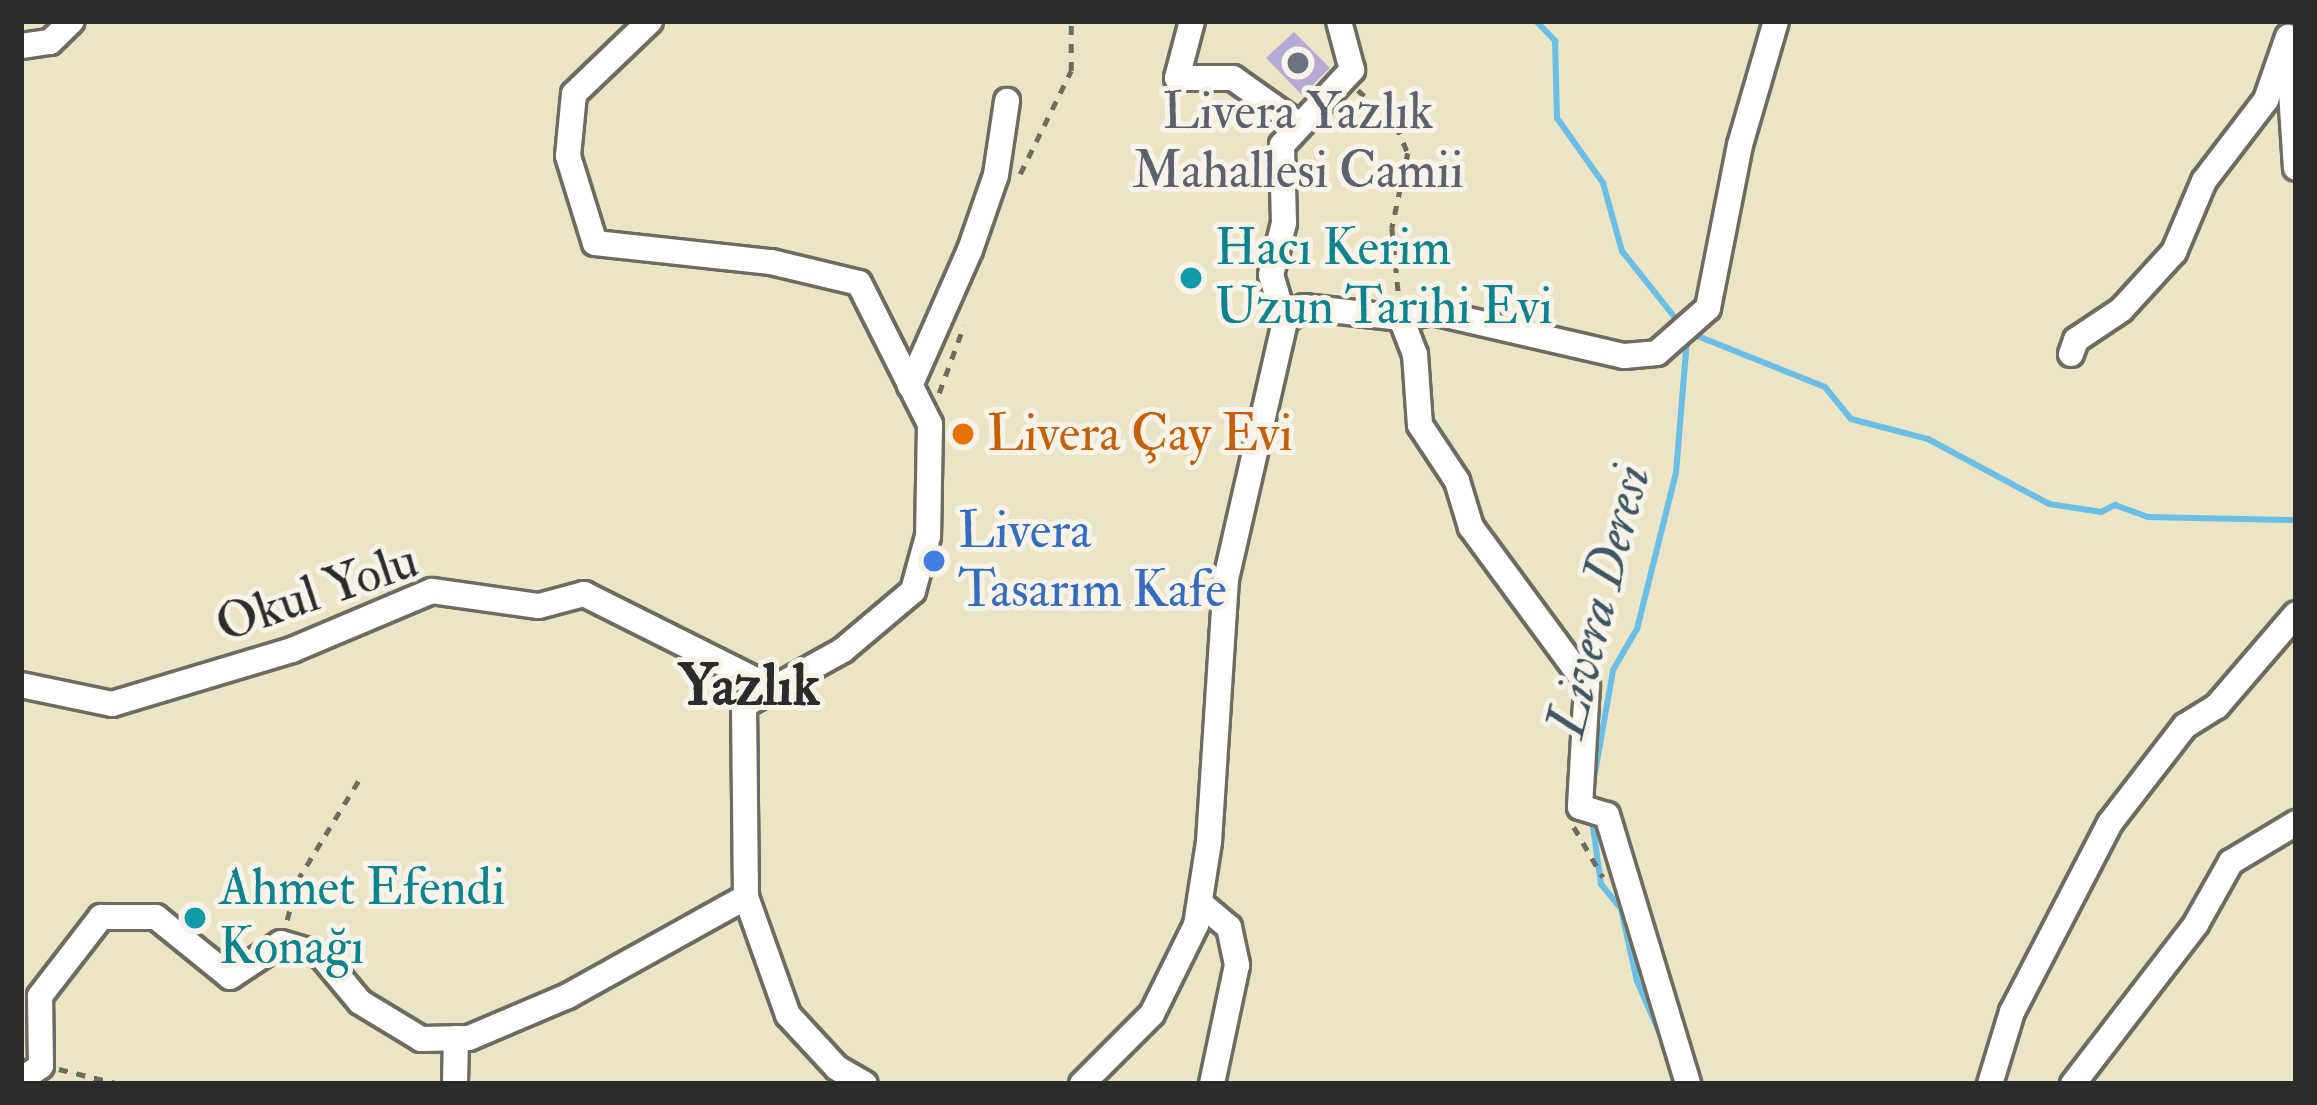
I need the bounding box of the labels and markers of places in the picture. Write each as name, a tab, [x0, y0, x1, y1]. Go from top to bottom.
marker: Livera Yazlık Mahallesi Camii	[1285, 50, 1311, 76]
place label: Livera Yazlık Mahallesi Camii	[1132, 82, 1464, 202]
place label: Hacı Kerim Uzun Tarihi Evi	[1215, 218, 1553, 338]
marker: Hacı Kerim Uzun Tarihi Evi	[1178, 265, 1204, 291]
place label: Livera Çay Evi	[987, 403, 1293, 465]
marker: Livera Çay Evi	[950, 421, 976, 447]
place label: Livera Tasarım Kafe	[958, 501, 1227, 621]
marker: Livera Tasarım Kafe	[921, 548, 947, 574]
place label: Ahmet Efendi Konağı	[219, 858, 505, 978]
marker: Ahmet Efendi Konağı	[182, 905, 208, 931]

